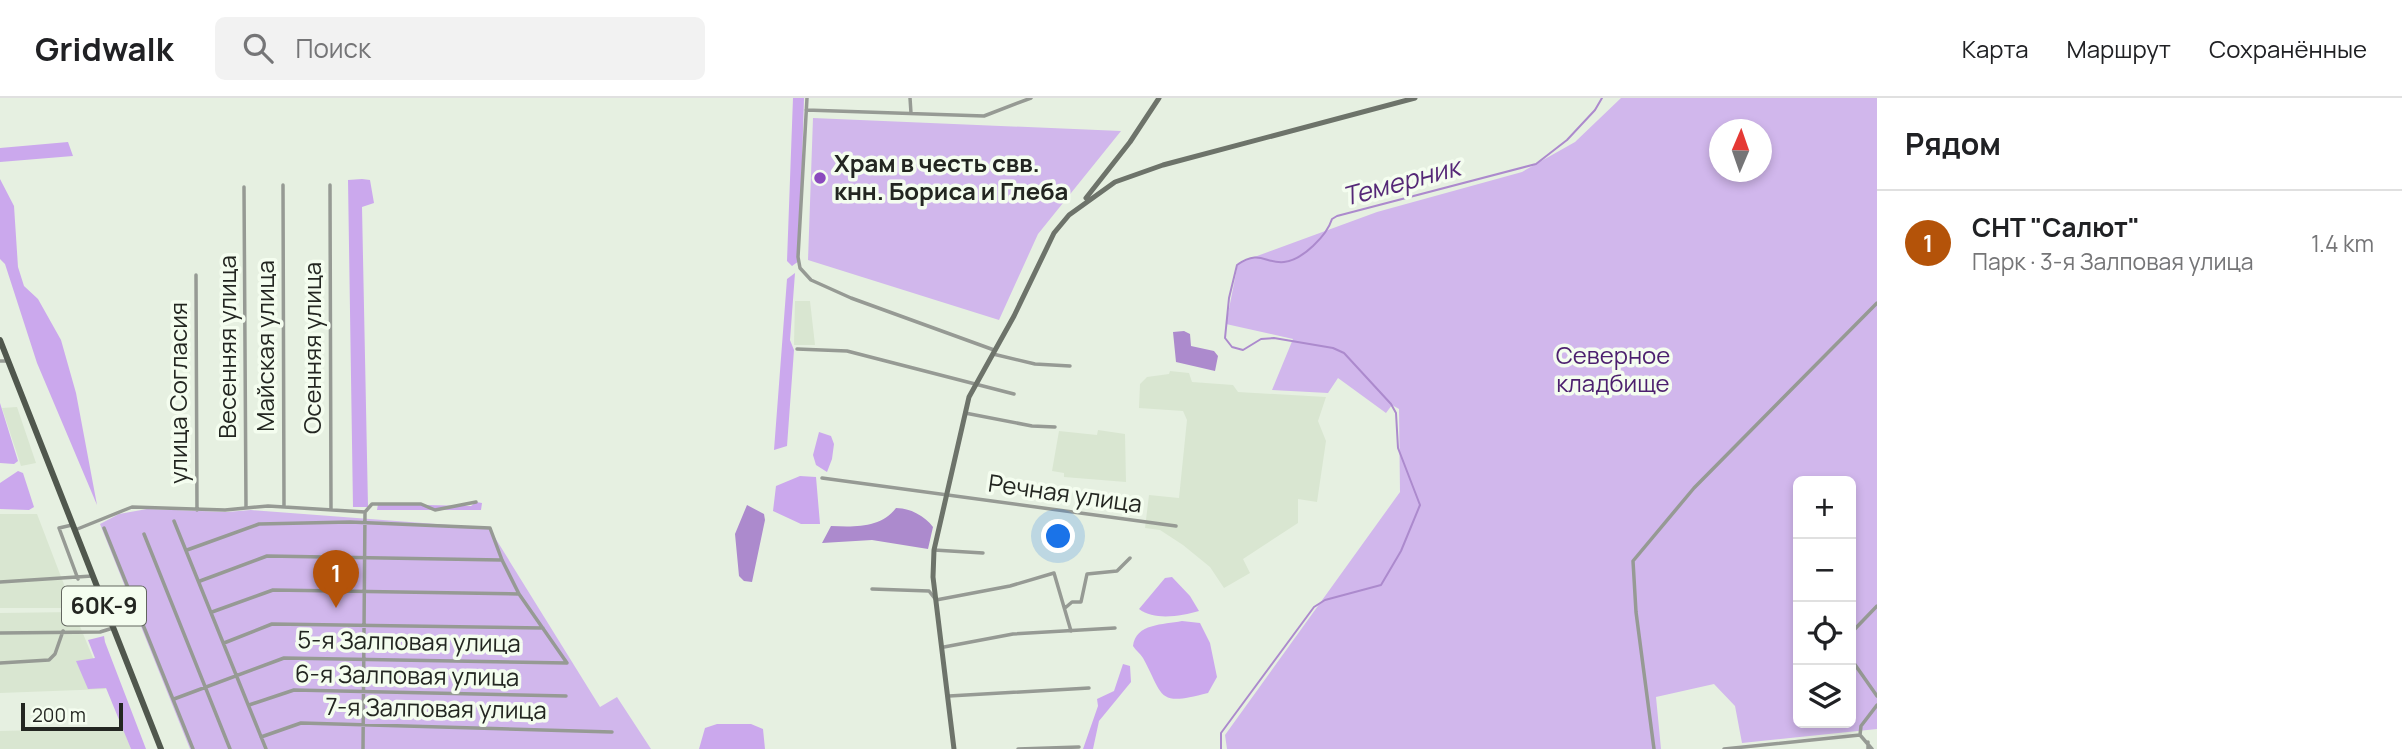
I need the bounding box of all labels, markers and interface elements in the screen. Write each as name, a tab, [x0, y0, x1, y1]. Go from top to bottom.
search box	[215, 17, 705, 80]
text: Gridwalk	[35, 26, 173, 71]
icon: search	[239, 29, 277, 67]
text: Поиск	[295, 30, 371, 66]
text: Карта	[1962, 32, 2029, 65]
text: Маршрут	[2067, 32, 2171, 65]
text: Сохранённые	[2209, 32, 2367, 65]
north arrow	[1709, 119, 1772, 182]
text: Рядом	[1905, 123, 2001, 164]
place label: Храм в честь свв. кнн. Бориса и Глеба	[834, 146, 1068, 207]
water label: Темерник	[1338, 147, 1467, 214]
marker: Храм в честь свв. кнн. Бориса и Глеба	[812, 170, 828, 186]
text: СНТ "Салют"	[1972, 209, 2140, 245]
text: 1	[1923, 227, 1933, 259]
text: 1.4 km	[2311, 227, 2374, 259]
text: Парк · 3-я Залповая улица	[1972, 245, 2254, 277]
street label: Весенняя улица	[210, 255, 243, 439]
street label: Майская улица	[248, 260, 281, 432]
street label: Осенняя улица	[295, 262, 328, 434]
street label: улица Согласия	[161, 302, 194, 484]
park label: Северное кладбище	[1556, 338, 1670, 399]
street label: Речная улица	[986, 465, 1144, 520]
map controls	[1793, 476, 1856, 728]
button: +	[1793, 476, 1856, 539]
your location	[1041, 519, 1075, 553]
button: −	[1793, 539, 1856, 602]
pin: 1	[313, 550, 359, 608]
road number: 60К-9	[62, 586, 146, 626]
button: locate	[1793, 602, 1856, 665]
street label: 5-я Залповая улица	[297, 622, 521, 659]
street label: 6-я Залповая улица	[295, 656, 519, 693]
button: layers	[1793, 665, 1856, 728]
street label: 7-я Залповая улица	[325, 689, 547, 726]
scale bar	[21, 700, 122, 732]
text: 200 m	[32, 702, 86, 728]

